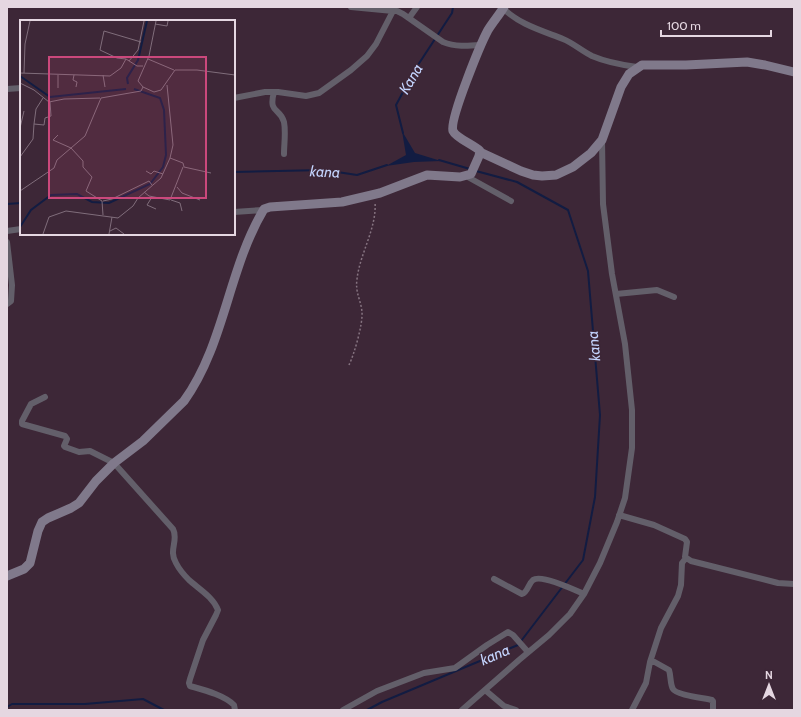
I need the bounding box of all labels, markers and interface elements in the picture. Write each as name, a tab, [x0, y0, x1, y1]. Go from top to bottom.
scale bar	[661, 12, 771, 38]
text: 100 m	[667, 18, 701, 33]
inset map	[20, 20, 235, 235]
water label: Kana	[395, 61, 427, 97]
water label: kana	[309, 162, 341, 182]
water label: kana	[584, 330, 604, 362]
water label: kana	[478, 641, 512, 669]
north arrow	[749, 665, 789, 705]
text: N	[765, 668, 773, 682]

